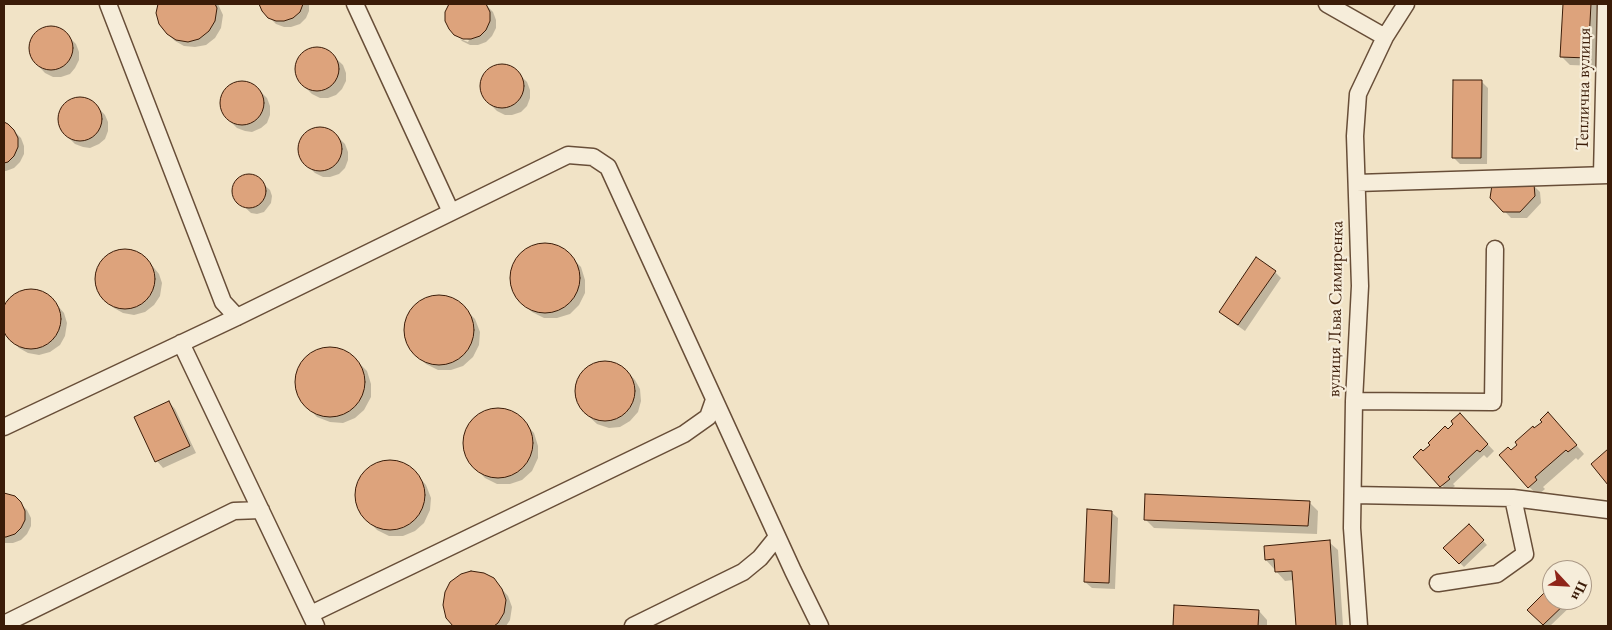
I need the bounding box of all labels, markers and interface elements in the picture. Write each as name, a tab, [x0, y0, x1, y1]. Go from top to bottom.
street label: Теплична вулиця	[1572, 27, 1596, 151]
street label: вулиця Льва Симиренка	[1324, 221, 1348, 397]
north arrow	[1542, 560, 1592, 610]
text: Пн	[1567, 578, 1592, 603]

